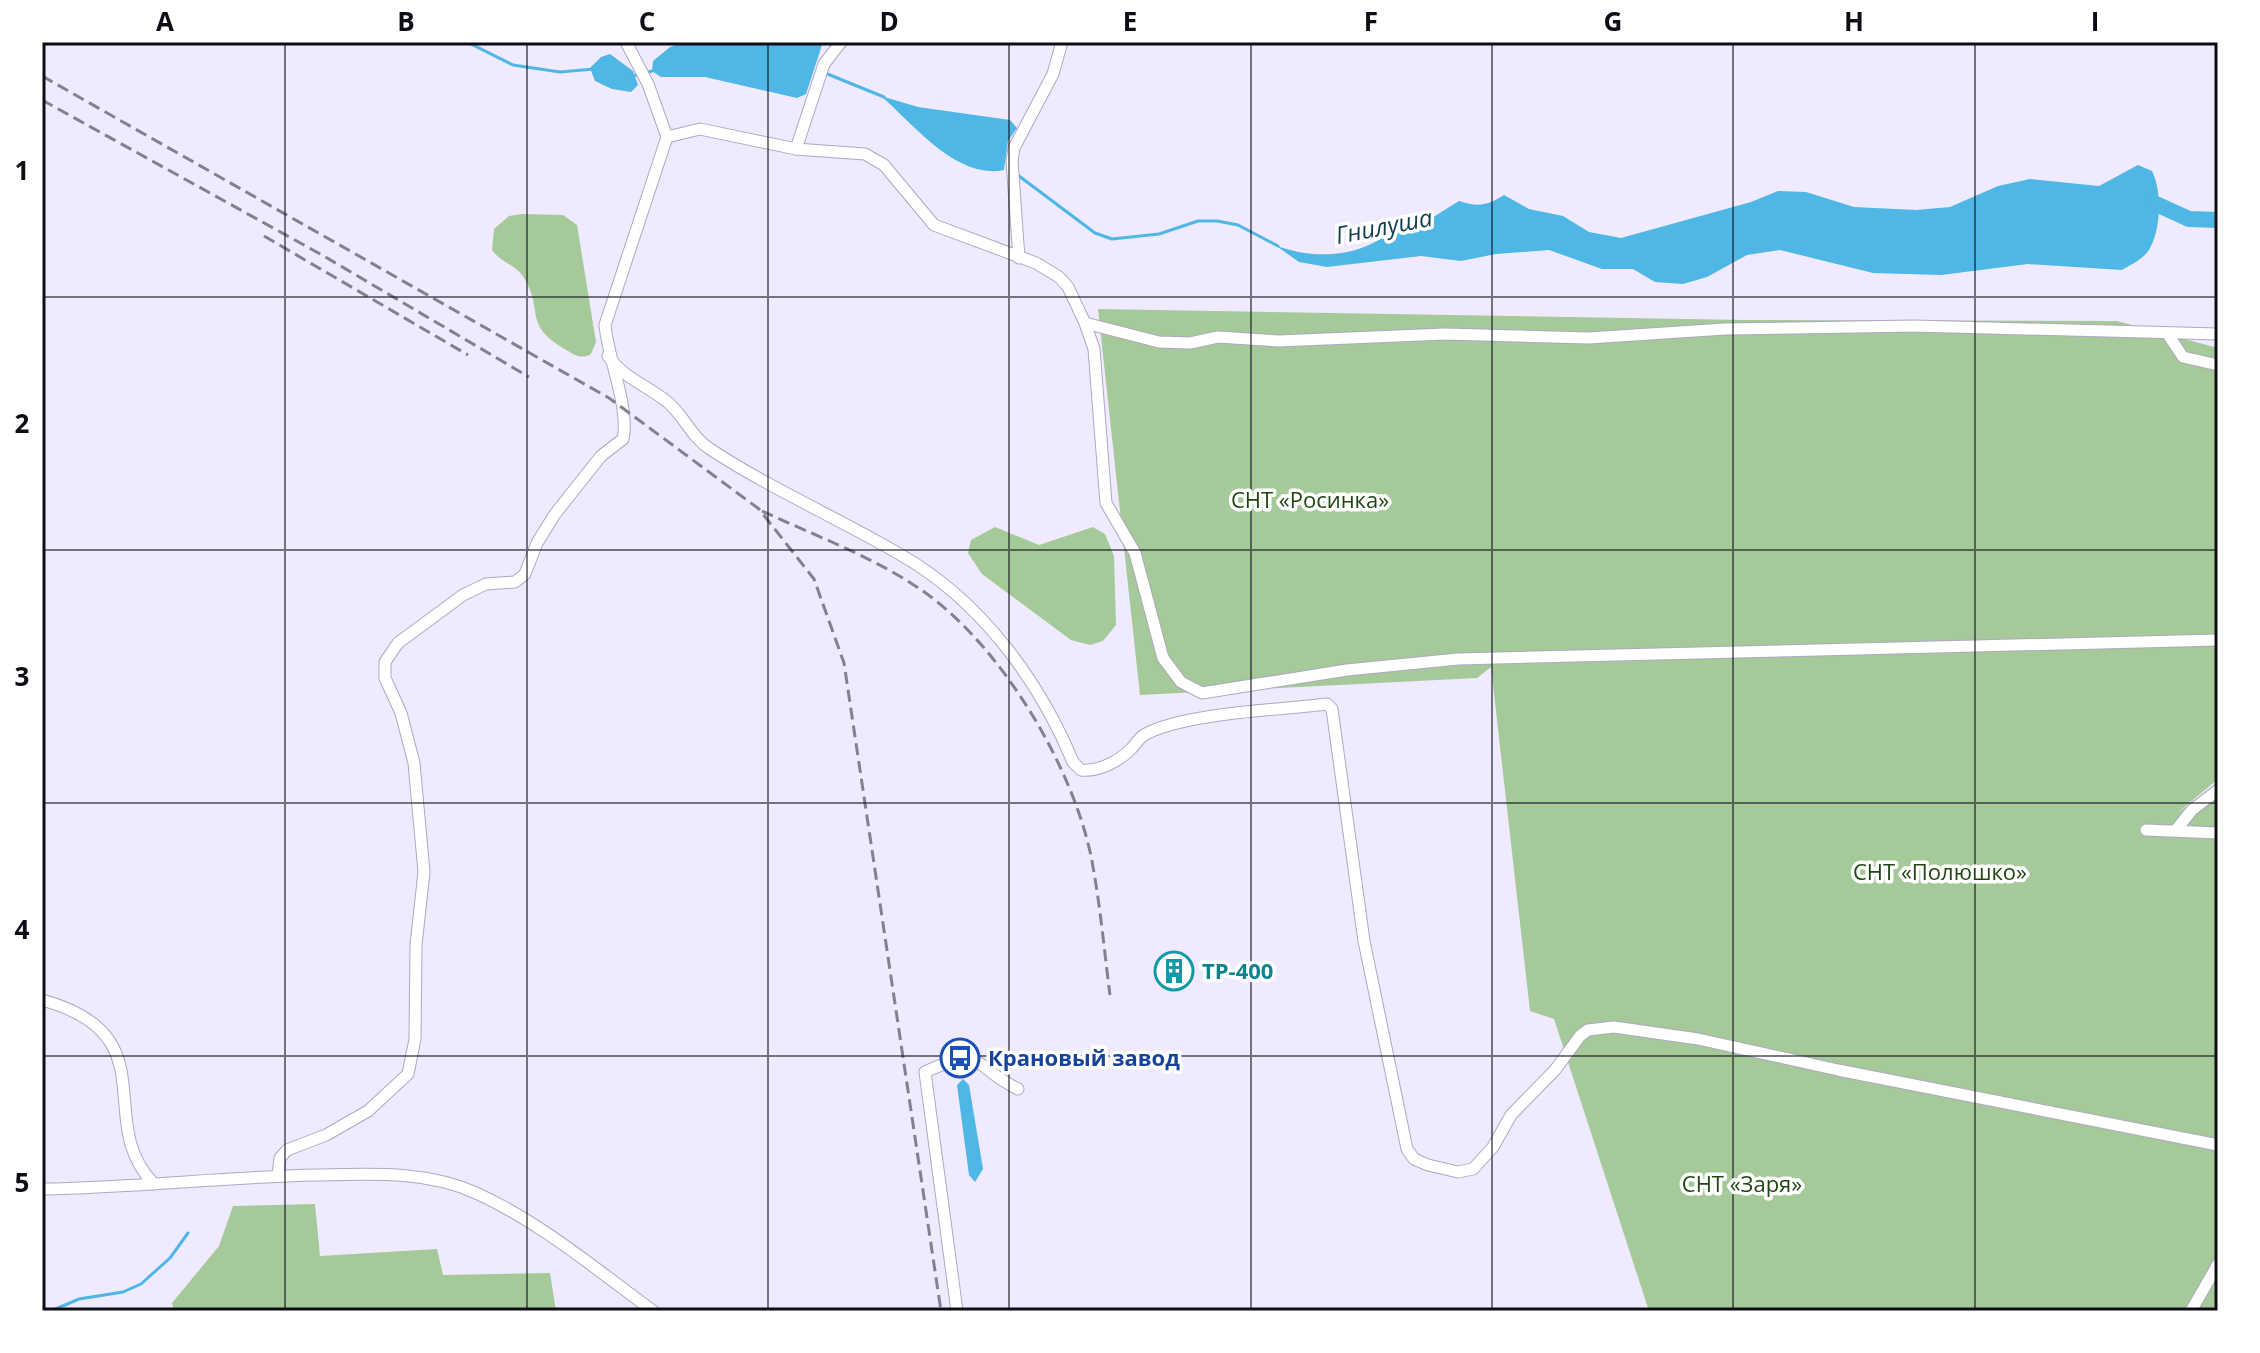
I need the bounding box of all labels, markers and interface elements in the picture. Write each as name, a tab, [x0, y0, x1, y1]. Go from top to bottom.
text: A	[156, 3, 174, 39]
text: B	[397, 3, 415, 39]
text: C	[639, 3, 655, 39]
text: D	[879, 3, 899, 39]
text: E	[1123, 3, 1137, 39]
text: F	[1364, 3, 1378, 39]
text: G	[1604, 3, 1622, 39]
text: H	[1844, 3, 1864, 39]
text: I	[2091, 3, 2099, 39]
text: 1	[15, 152, 29, 188]
water label: Гнилуша	[1332, 200, 1435, 251]
text: 2	[15, 405, 30, 441]
park label: СНТ «Росинка»	[1231, 484, 1389, 514]
text: 3	[15, 658, 29, 694]
park label: СНТ «Полюшко»	[1853, 856, 2027, 886]
text: 4	[15, 911, 30, 947]
building icon: ТР-400	[1153, 950, 1195, 992]
place label: ТР-400	[1202, 955, 1273, 985]
bus stop icon: Крановый завод	[939, 1037, 981, 1079]
place label: Крановый завод	[988, 1042, 1180, 1072]
text: 5	[15, 1164, 29, 1200]
park label: СНТ «Заря»	[1682, 1168, 1802, 1198]

